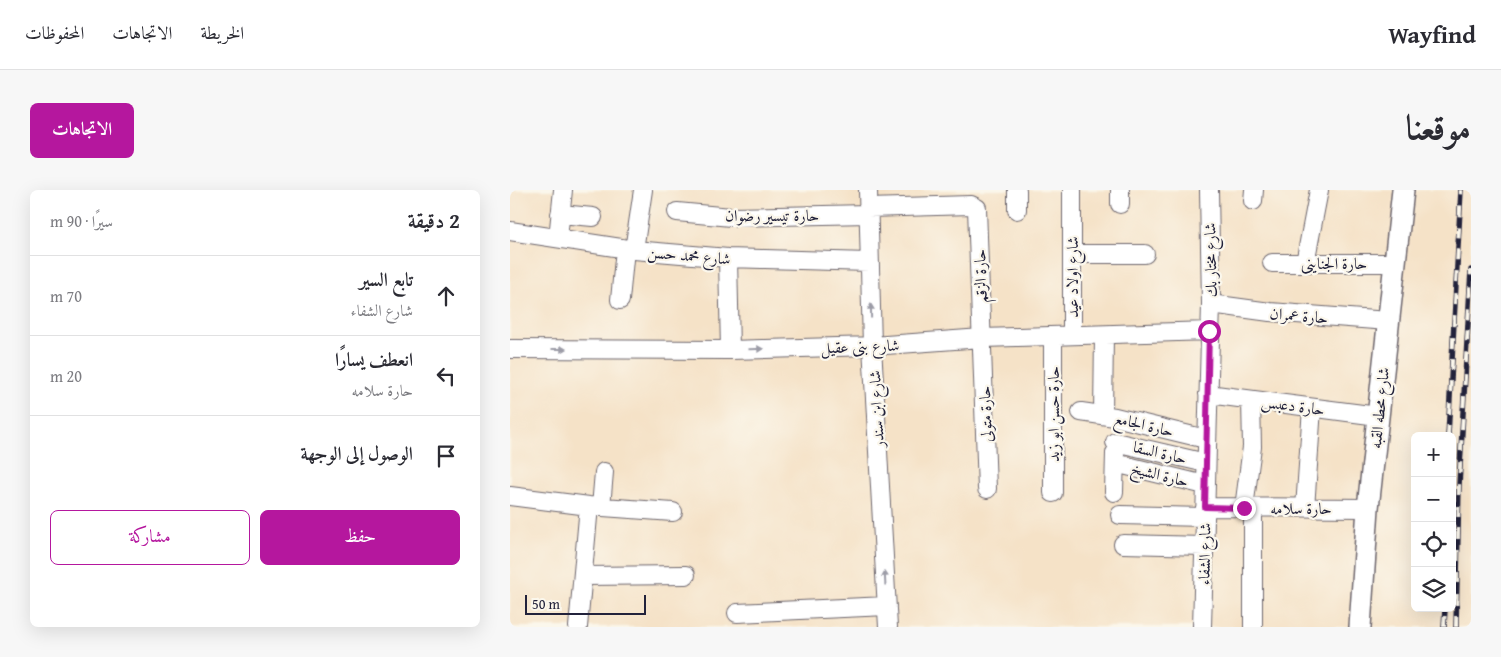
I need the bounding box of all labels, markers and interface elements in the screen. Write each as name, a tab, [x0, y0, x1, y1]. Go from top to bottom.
text: Wayfind	[1388, 17, 1476, 52]
text: المحفوظات	[25, 19, 84, 46]
text: الاتجاهات	[112, 19, 172, 46]
text: الخريطة	[200, 19, 244, 46]
text: موقعنا	[1406, 101, 1471, 152]
button: الاتجاهات	[30, 103, 134, 158]
street label: حارة تيسير رضوان	[725, 203, 819, 227]
text: 2 دقيقة	[408, 205, 460, 236]
text: سيرًا · 90 m	[50, 209, 113, 233]
street label: شارع مختار بك	[1197, 222, 1225, 298]
street label: شارع اولاد عيد	[1060, 236, 1086, 318]
street label: شارع محمد حسن	[646, 239, 732, 273]
street label: حارة الزقم	[967, 249, 997, 303]
street label: حارة الجناينى	[1301, 251, 1367, 275]
text: تابع السير	[359, 265, 413, 293]
icon: ahead	[432, 282, 460, 310]
text: 70 m	[50, 284, 82, 308]
text: شارع الشفاء	[351, 298, 413, 322]
street label: حارة عمران	[1269, 300, 1329, 330]
one-way arrow	[867, 303, 875, 319]
route start	[1198, 320, 1221, 343]
street label: شارع بنى عقيل	[820, 333, 900, 361]
text: انعطف يسارًا	[335, 345, 413, 373]
one-way arrow	[748, 345, 764, 353]
one-way arrow	[551, 346, 567, 354]
icon: left	[432, 362, 460, 390]
text: 20 m	[50, 364, 82, 388]
street label: حارة حسن ابو زيد	[1041, 366, 1065, 462]
street label: شارع محطه القبه	[1363, 366, 1397, 450]
street label: شارع ابن سندر	[862, 370, 892, 450]
text: حارة سلامه	[351, 378, 413, 402]
street label: حارة متولى	[972, 385, 998, 443]
street label: حارة دعبس	[1260, 389, 1326, 421]
street label: حارة الجامع	[1111, 406, 1176, 446]
map controls	[1411, 432, 1456, 612]
button: +	[1411, 432, 1456, 477]
street label: حارة السقا	[1131, 434, 1189, 470]
text: الوصول إلى الوجهة	[301, 439, 413, 467]
icon: arrive	[432, 442, 460, 470]
street label: حارة الشيخ	[1128, 455, 1191, 496]
button: −	[1411, 477, 1456, 522]
street label: حارة سلامه	[1270, 496, 1332, 520]
route end	[1233, 497, 1256, 520]
button: مشاركة	[50, 510, 250, 565]
button: حفظ	[260, 510, 460, 565]
button: locate	[1411, 522, 1456, 567]
street label: شارع الشفاء	[1191, 523, 1219, 585]
button: layers	[1411, 567, 1456, 612]
one-way arrow	[881, 570, 889, 586]
scale bar	[525, 592, 646, 615]
text: 50 m	[532, 594, 560, 614]

